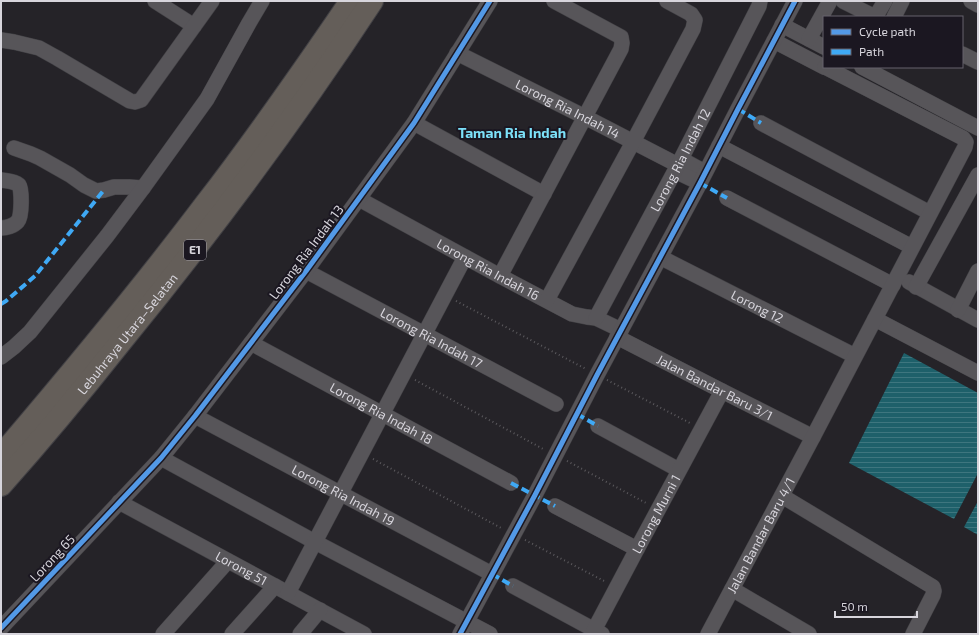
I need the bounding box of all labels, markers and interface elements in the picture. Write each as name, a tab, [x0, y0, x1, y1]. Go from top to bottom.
legend	[823, 16, 963, 68]
text: Cycle path	[859, 24, 916, 38]
text: Path	[859, 44, 884, 58]
street label: Lorong Ria Indah 14	[513, 76, 623, 142]
street label: Lorong Ria Indah 12	[647, 106, 713, 214]
district label: Taman Ria Indah	[458, 124, 566, 141]
street label: Lorong Ria Indah 13	[265, 202, 347, 302]
street label: Lorong Ria Indah 16	[434, 235, 542, 303]
road number: E1	[184, 240, 206, 260]
street label: Lebuhraya Utara–Selatan	[74, 270, 181, 398]
street label: Lorong 12	[728, 286, 786, 326]
street label: Lorong Ria Indah 17	[378, 304, 485, 372]
street label: Jalan Bandar Baru 3/1	[654, 351, 776, 423]
street label: Lorong Ria Indah 18	[327, 379, 436, 447]
street label: Lorong Ria Indah 19	[289, 461, 397, 529]
street label: Lorong Murni 1	[628, 472, 684, 556]
street label: Jalan Bandar Baru 4/1	[723, 475, 798, 596]
street label: Lorong 65	[26, 531, 78, 585]
street label: Lorong 51	[213, 548, 270, 588]
scale bar	[835, 593, 917, 619]
text: 50 m	[841, 599, 868, 613]

